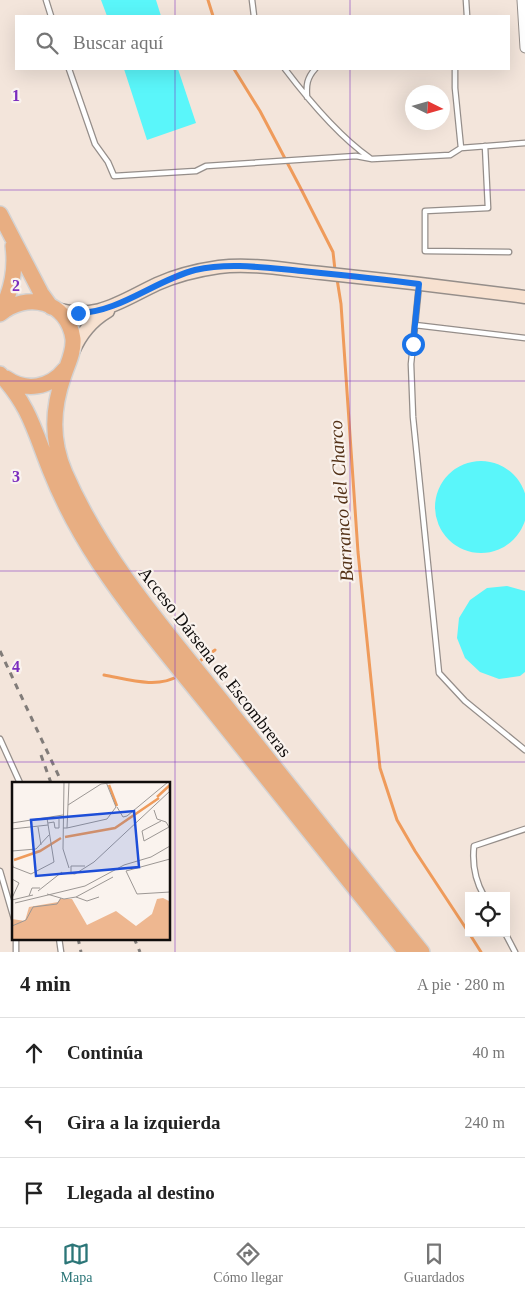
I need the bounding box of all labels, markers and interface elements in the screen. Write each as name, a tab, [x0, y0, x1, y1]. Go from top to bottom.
search box	[15, 15, 510, 70]
icon: search	[33, 29, 61, 57]
text: Buscar aquí	[73, 32, 163, 53]
north arrow	[405, 85, 450, 130]
text: 1	[12, 87, 20, 104]
text: 2	[12, 277, 20, 294]
route end	[67, 302, 90, 325]
route start	[402, 333, 425, 356]
water label: Barranco del Charco	[325, 420, 357, 582]
text: 3	[12, 468, 20, 485]
street label: Acceso Dársena de Escombreras	[135, 563, 295, 761]
text: 4	[12, 658, 20, 675]
inset map	[12, 782, 170, 939]
map controls	[465, 892, 510, 937]
button: locate	[465, 892, 510, 937]
text: 4 min	[20, 972, 71, 996]
text: A pie · 280 m	[417, 976, 505, 993]
icon: ahead	[20, 1039, 48, 1067]
text: Continúa	[67, 1042, 143, 1063]
text: 40 m	[473, 1044, 505, 1061]
icon: left	[20, 1109, 48, 1137]
text: Gira a la izquierda	[67, 1112, 221, 1133]
text: 240 m	[465, 1114, 505, 1131]
icon: arrive	[20, 1179, 48, 1207]
text: Llegada al destino	[67, 1182, 215, 1203]
tab: Mapa	[60, 1240, 92, 1286]
tab: Cómo llegar	[213, 1240, 283, 1286]
tab: Guardados	[404, 1240, 465, 1286]

